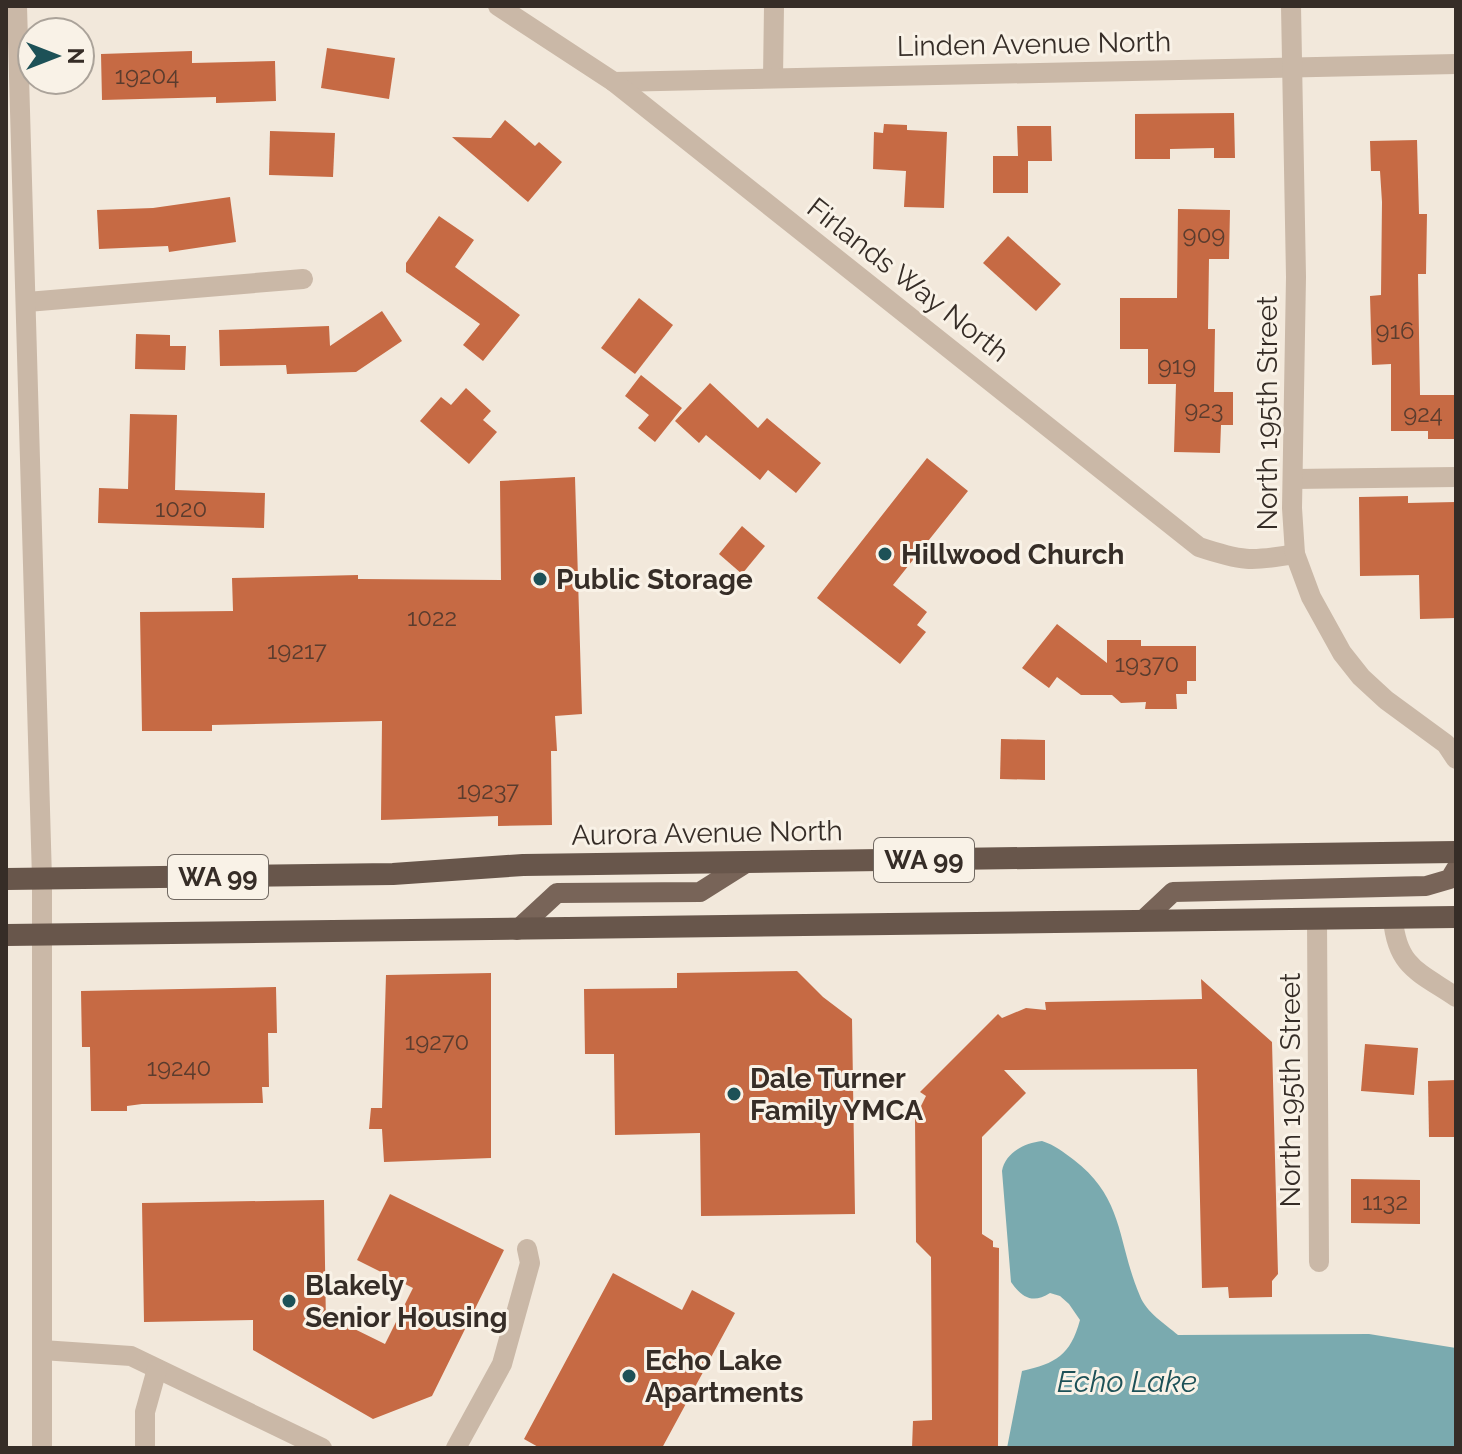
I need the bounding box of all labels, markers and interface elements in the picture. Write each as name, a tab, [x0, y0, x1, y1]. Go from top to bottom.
north arrow	[16, 16, 96, 96]
street label: Linden Avenue North	[897, 25, 1171, 63]
text: N	[63, 48, 89, 64]
house number: 19204	[115, 61, 179, 90]
street label: Firlands Way North	[801, 191, 1015, 369]
house number: 909	[1183, 220, 1225, 249]
street label: North 195th Street	[1251, 295, 1284, 530]
house number: 916	[1376, 316, 1414, 345]
house number: 919	[1158, 351, 1196, 380]
house number: 923	[1184, 395, 1224, 424]
house number: 924	[1403, 399, 1443, 428]
house number: 1020	[155, 494, 207, 523]
place label: Hillwood Church	[901, 538, 1125, 571]
marker: Hillwood Church	[876, 545, 894, 563]
place label: Public Storage	[556, 563, 753, 596]
marker: Public Storage	[531, 570, 549, 588]
house number: 1022	[407, 603, 457, 632]
house number: 19217	[267, 636, 327, 665]
house number: 19370	[1115, 649, 1179, 678]
house number: 19237	[457, 776, 519, 805]
street label: Aurora Avenue North	[571, 814, 843, 852]
road number: WA 99	[874, 838, 974, 882]
road number: WA 99	[168, 855, 268, 899]
street label: North 195th Street	[1274, 972, 1307, 1207]
house number: 19270	[405, 1027, 469, 1056]
house number: 19240	[147, 1053, 211, 1082]
place label: Dale Turner Family YMCA	[750, 1062, 923, 1127]
marker: Dale Turner Family YMCA	[725, 1085, 743, 1103]
house number: 1132	[1362, 1187, 1408, 1216]
place label: Blakely Senior Housing	[305, 1269, 507, 1334]
marker: Blakely Senior Housing	[280, 1292, 298, 1310]
place label: Echo Lake Apartments	[645, 1344, 804, 1409]
water label: Echo Lake	[1057, 1364, 1197, 1399]
marker: Echo Lake Apartments	[620, 1367, 638, 1385]

